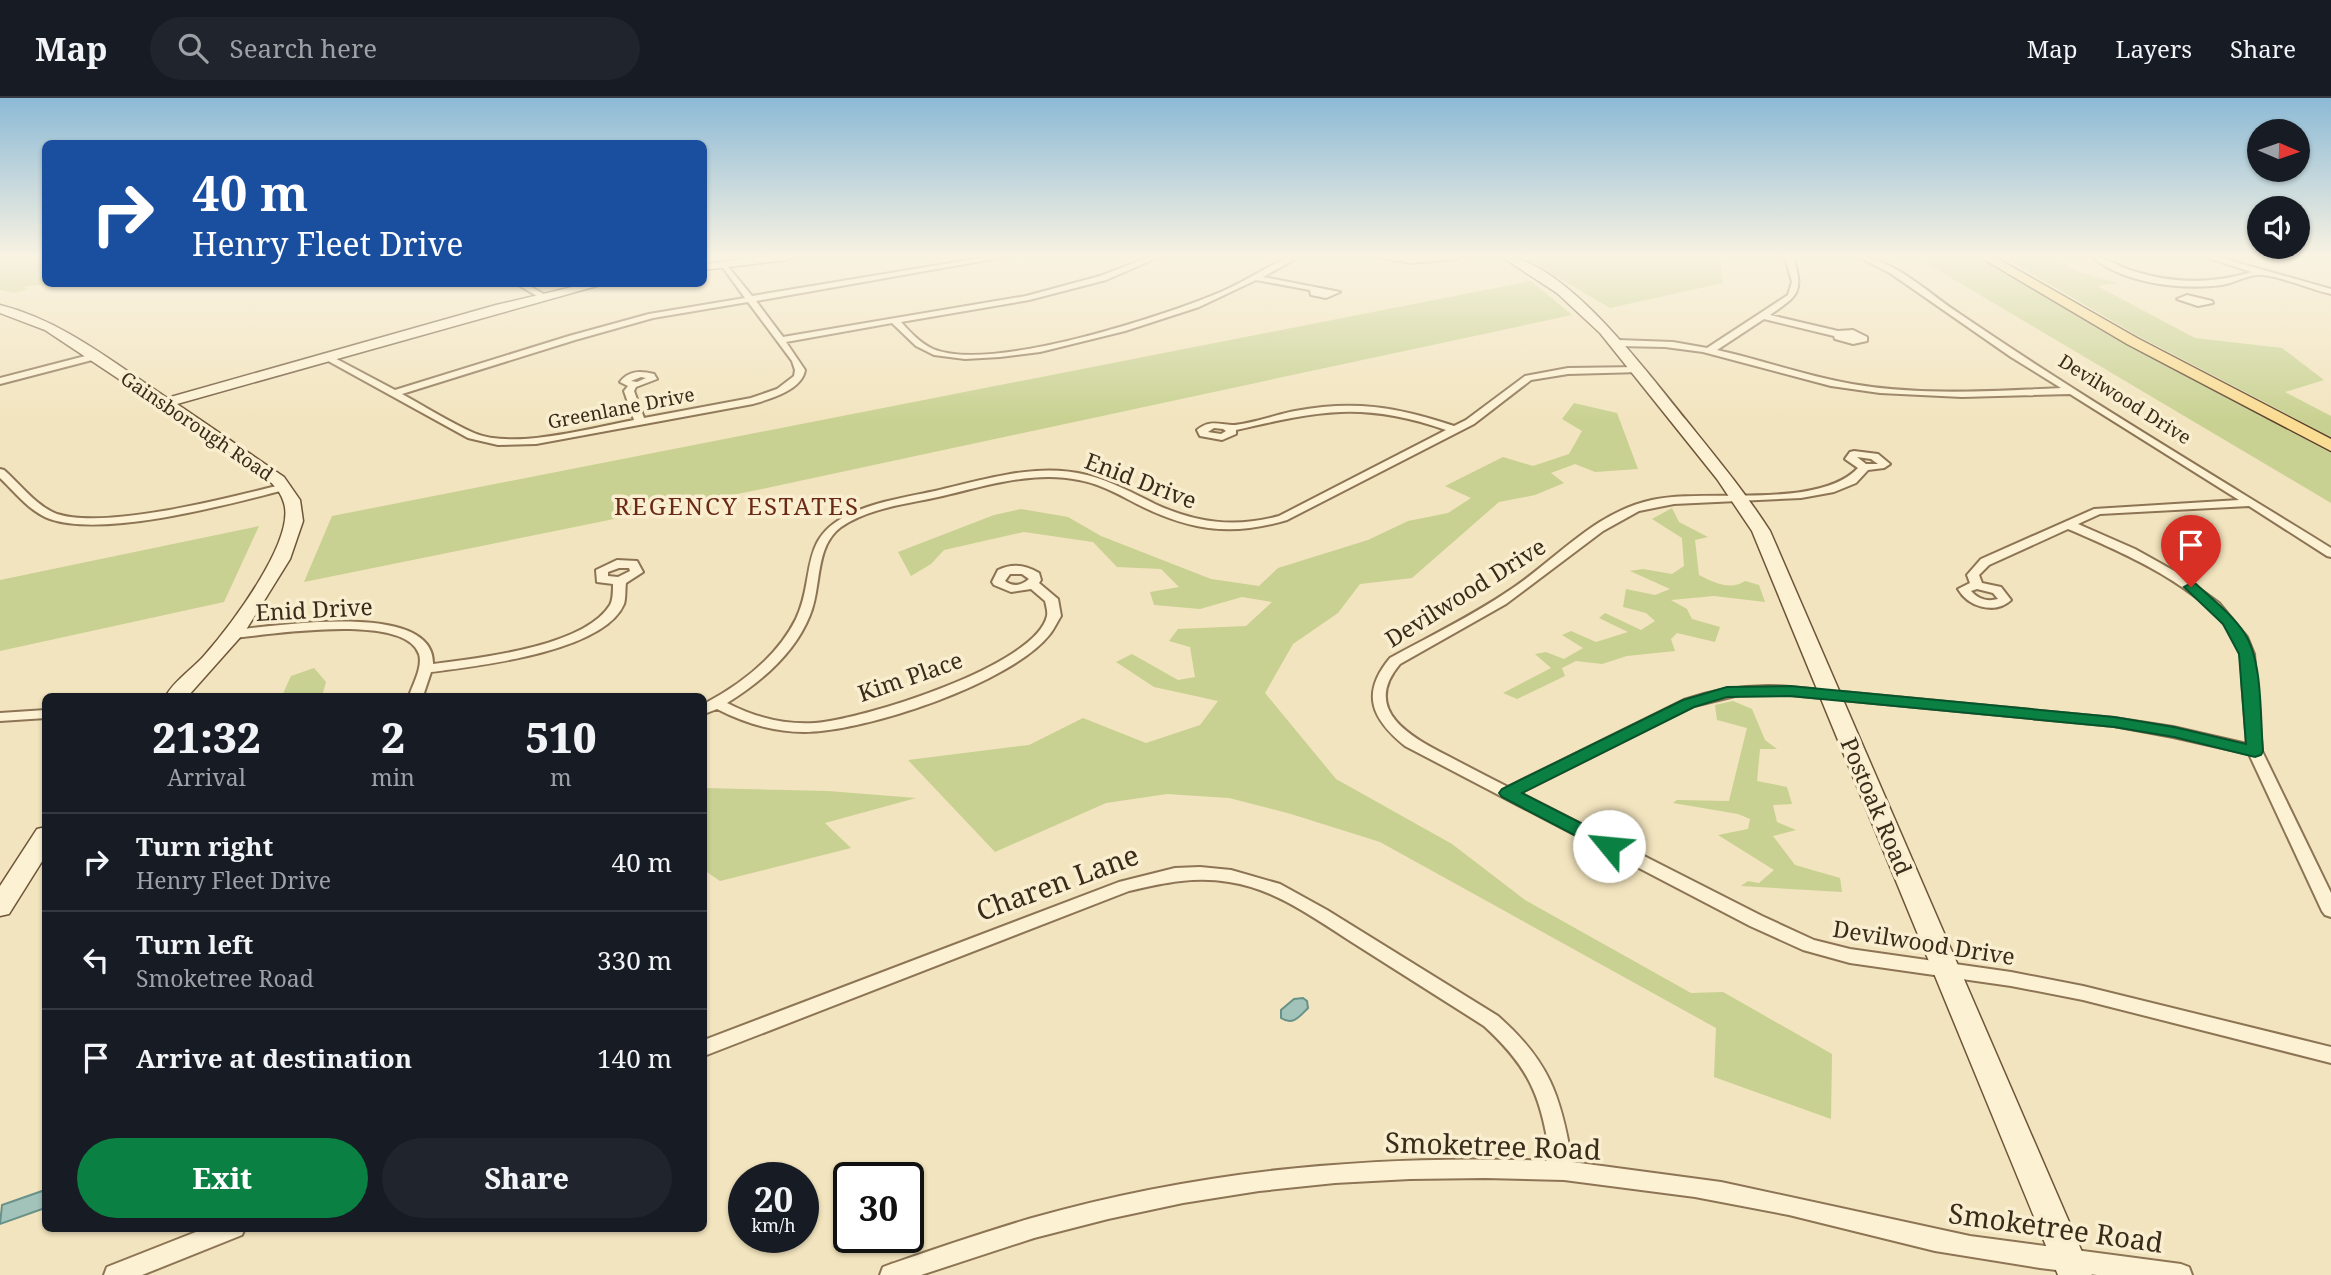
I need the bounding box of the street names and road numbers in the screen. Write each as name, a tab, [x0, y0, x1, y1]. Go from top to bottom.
street label: Devilwood Drive	[2054, 348, 2196, 450]
street label: Gainsborough Road	[116, 365, 279, 487]
street label: Greenlane Drive	[545, 381, 697, 435]
street label: Enid Drive	[1081, 444, 1201, 516]
street label: Devilwood Drive	[1379, 530, 1551, 654]
street label: Enid Drive	[255, 590, 373, 628]
street label: Kim Place	[853, 643, 967, 709]
street label: Postoak Road	[1834, 732, 1920, 880]
street label: Charen Lane	[970, 835, 1144, 929]
street label: Devilwood Drive	[1831, 912, 2017, 972]
street label: Smoketree Road	[1384, 1122, 1602, 1168]
street label: Smoketree Road	[1946, 1193, 2166, 1261]

